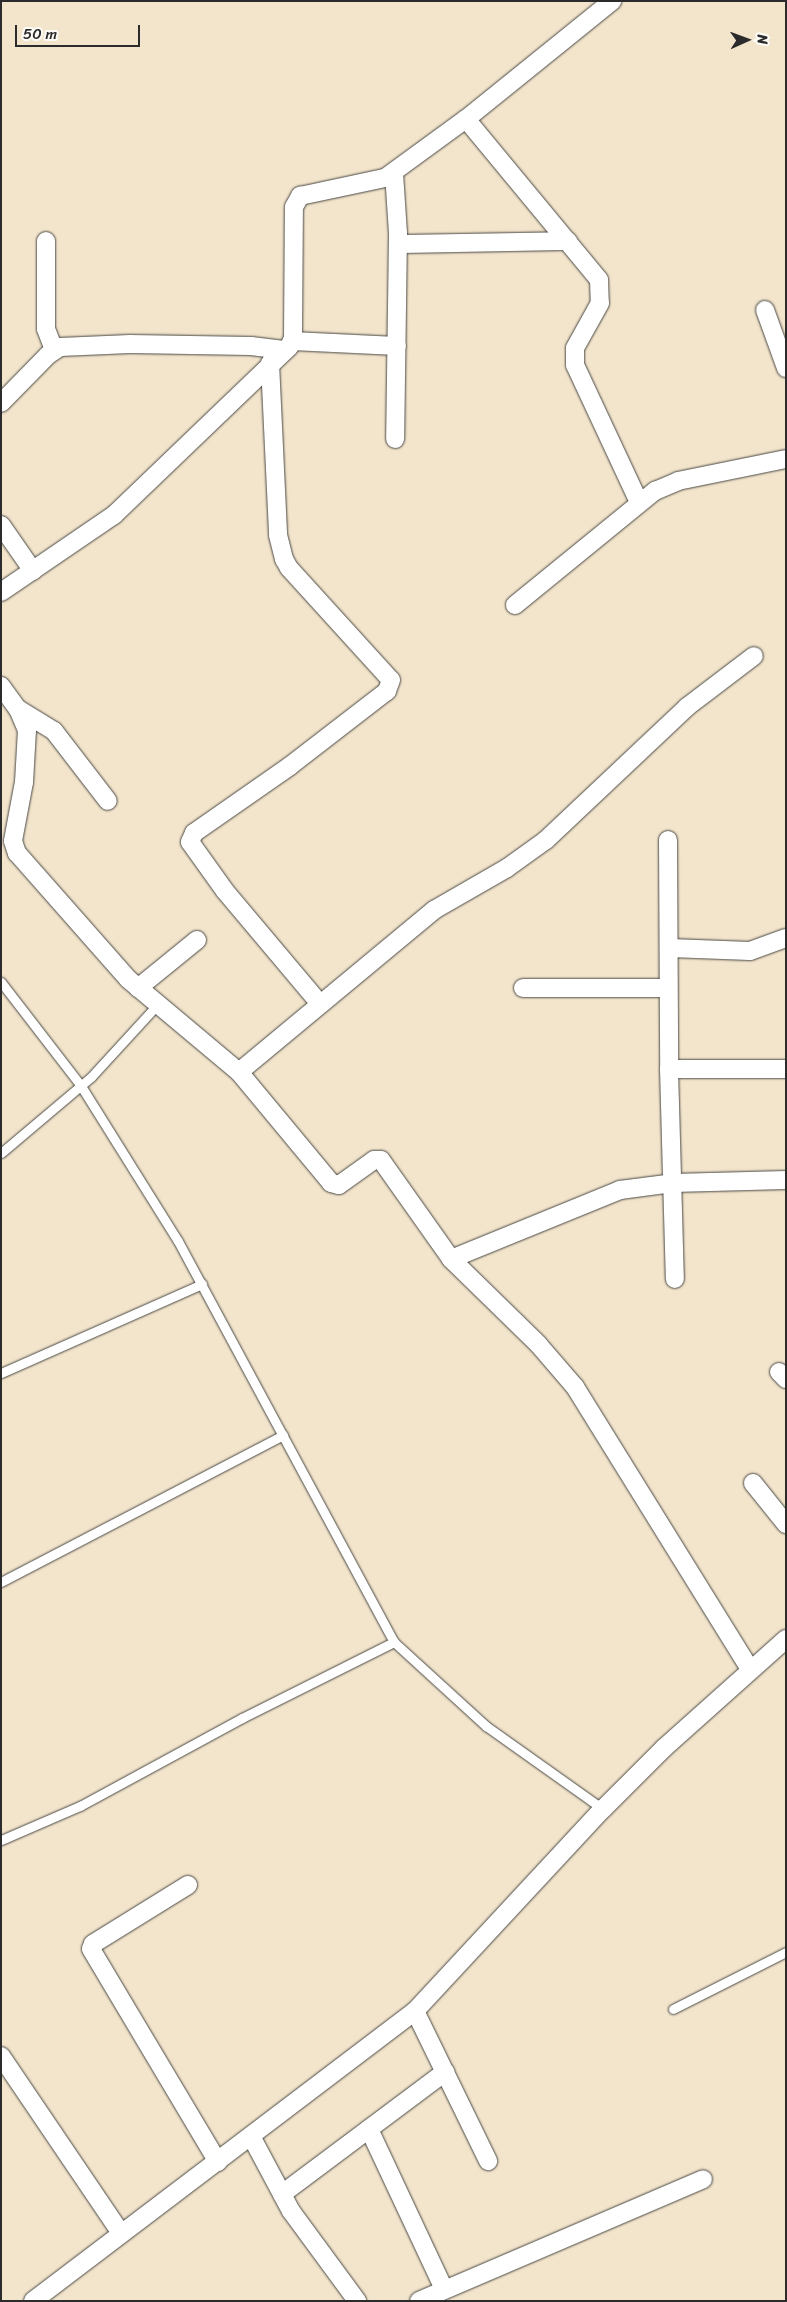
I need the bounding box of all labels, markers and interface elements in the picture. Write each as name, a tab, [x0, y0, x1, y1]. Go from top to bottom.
scale bar	[18, 15, 142, 47]
north arrow	[722, 15, 772, 65]
text: 50 m	[23, 21, 57, 47]
text: N	[750, 34, 775, 45]

